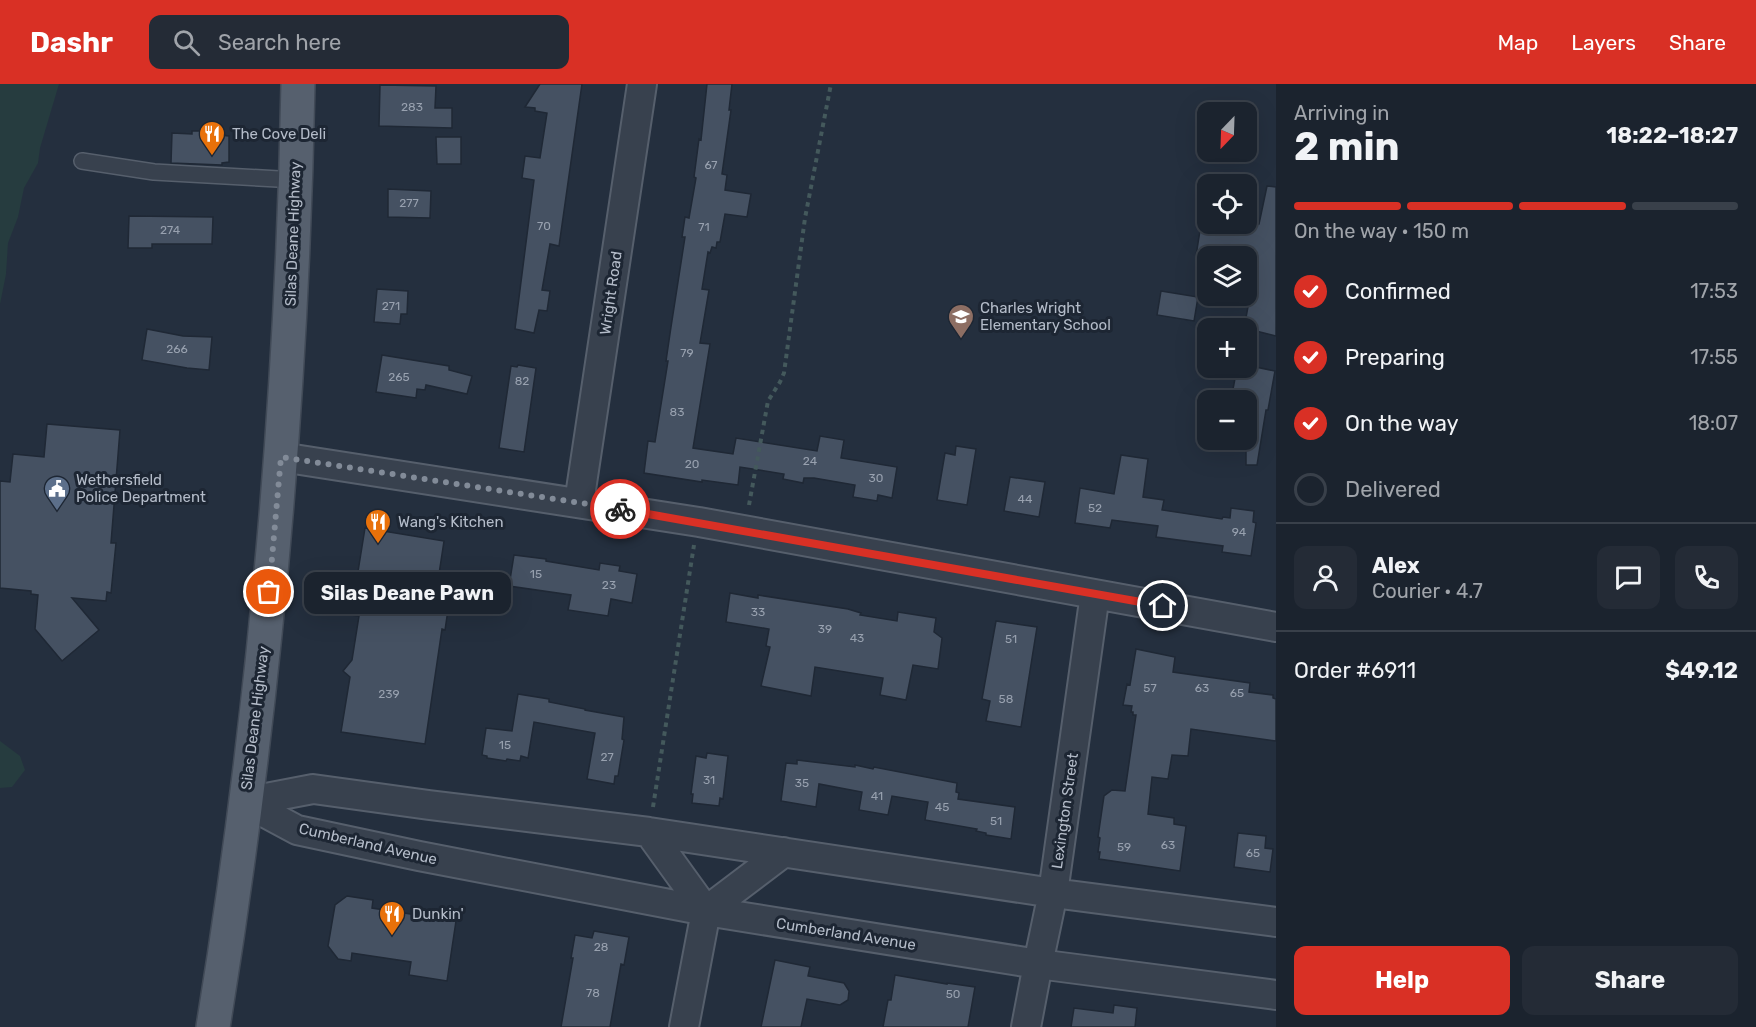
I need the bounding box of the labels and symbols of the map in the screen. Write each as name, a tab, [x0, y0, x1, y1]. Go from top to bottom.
house number: 283	[401, 100, 423, 114]
north arrow	[1197, 102, 1257, 162]
restaurant icon: The Cove Deli	[197, 119, 227, 157]
place label: The Cove Deli	[232, 125, 326, 143]
house number: 67	[704, 158, 718, 172]
street label: Silas Deane Highway	[281, 161, 305, 307]
house number: 277	[399, 196, 419, 210]
house number: 70	[537, 219, 551, 233]
house number: 71	[698, 220, 710, 234]
house number: 274	[160, 223, 181, 237]
street label: Wright Road	[596, 250, 626, 336]
house number: 271	[382, 299, 400, 313]
place label: Charles Wright Elementary School	[980, 299, 1111, 334]
school or university icon: Charles Wright Elementary School	[946, 302, 976, 340]
house number: 266	[166, 342, 188, 356]
house number: 79	[680, 346, 694, 360]
house number: 265	[388, 370, 410, 384]
house number: 82	[515, 374, 529, 388]
house number: 83	[670, 405, 684, 419]
house number: 24	[803, 454, 818, 468]
house number: 20	[685, 457, 699, 471]
place label: Wethersfield Police Department	[76, 471, 206, 506]
house number: 30	[869, 471, 883, 485]
public building icon: Wethersfield Police Department	[42, 474, 72, 512]
courier	[590, 479, 650, 539]
house number: 44	[1018, 492, 1033, 506]
house number: 52	[1088, 501, 1102, 515]
restaurant icon: Wang's Kitchen	[363, 507, 393, 545]
place label: Wang's Kitchen	[398, 513, 504, 531]
house number: 94	[1232, 525, 1247, 539]
pin	[243, 566, 294, 617]
house number: 15	[530, 567, 542, 581]
callout: Silas Deane Pawn	[305, 571, 512, 613]
house number: 23	[602, 578, 616, 592]
pin	[1137, 580, 1188, 631]
house number: 33	[751, 605, 765, 619]
house number: 39	[818, 622, 832, 636]
house number: 43	[850, 631, 864, 645]
house number: 51	[1005, 632, 1017, 646]
street label: Silas Deane Highway	[237, 645, 273, 791]
house number: 57	[1143, 681, 1157, 695]
house number: 63	[1195, 681, 1209, 695]
house number: 65	[1230, 686, 1244, 700]
house number: 239	[378, 687, 400, 701]
house number: 58	[999, 692, 1013, 706]
house number: 15	[499, 738, 511, 752]
house number: 27	[600, 750, 614, 764]
street label: Lexington Street	[1048, 752, 1082, 870]
house number: 31	[703, 773, 715, 787]
house number: 35	[795, 776, 809, 790]
house number: 41	[871, 789, 883, 803]
house number: 45	[935, 800, 949, 814]
house number: 51	[990, 814, 1002, 828]
street label: Cumberland Avenue	[297, 819, 439, 869]
house number: 63	[1161, 838, 1175, 852]
house number: 59	[1117, 840, 1131, 854]
house number: 65	[1246, 846, 1260, 860]
restaurant icon: Dunkin'	[377, 899, 407, 937]
place label: Dunkin'	[412, 905, 464, 923]
street label: Cumberland Avenue	[775, 914, 917, 954]
house number: 28	[594, 940, 608, 954]
house number: 78	[586, 986, 600, 1000]
house number: 50	[946, 987, 960, 1001]

